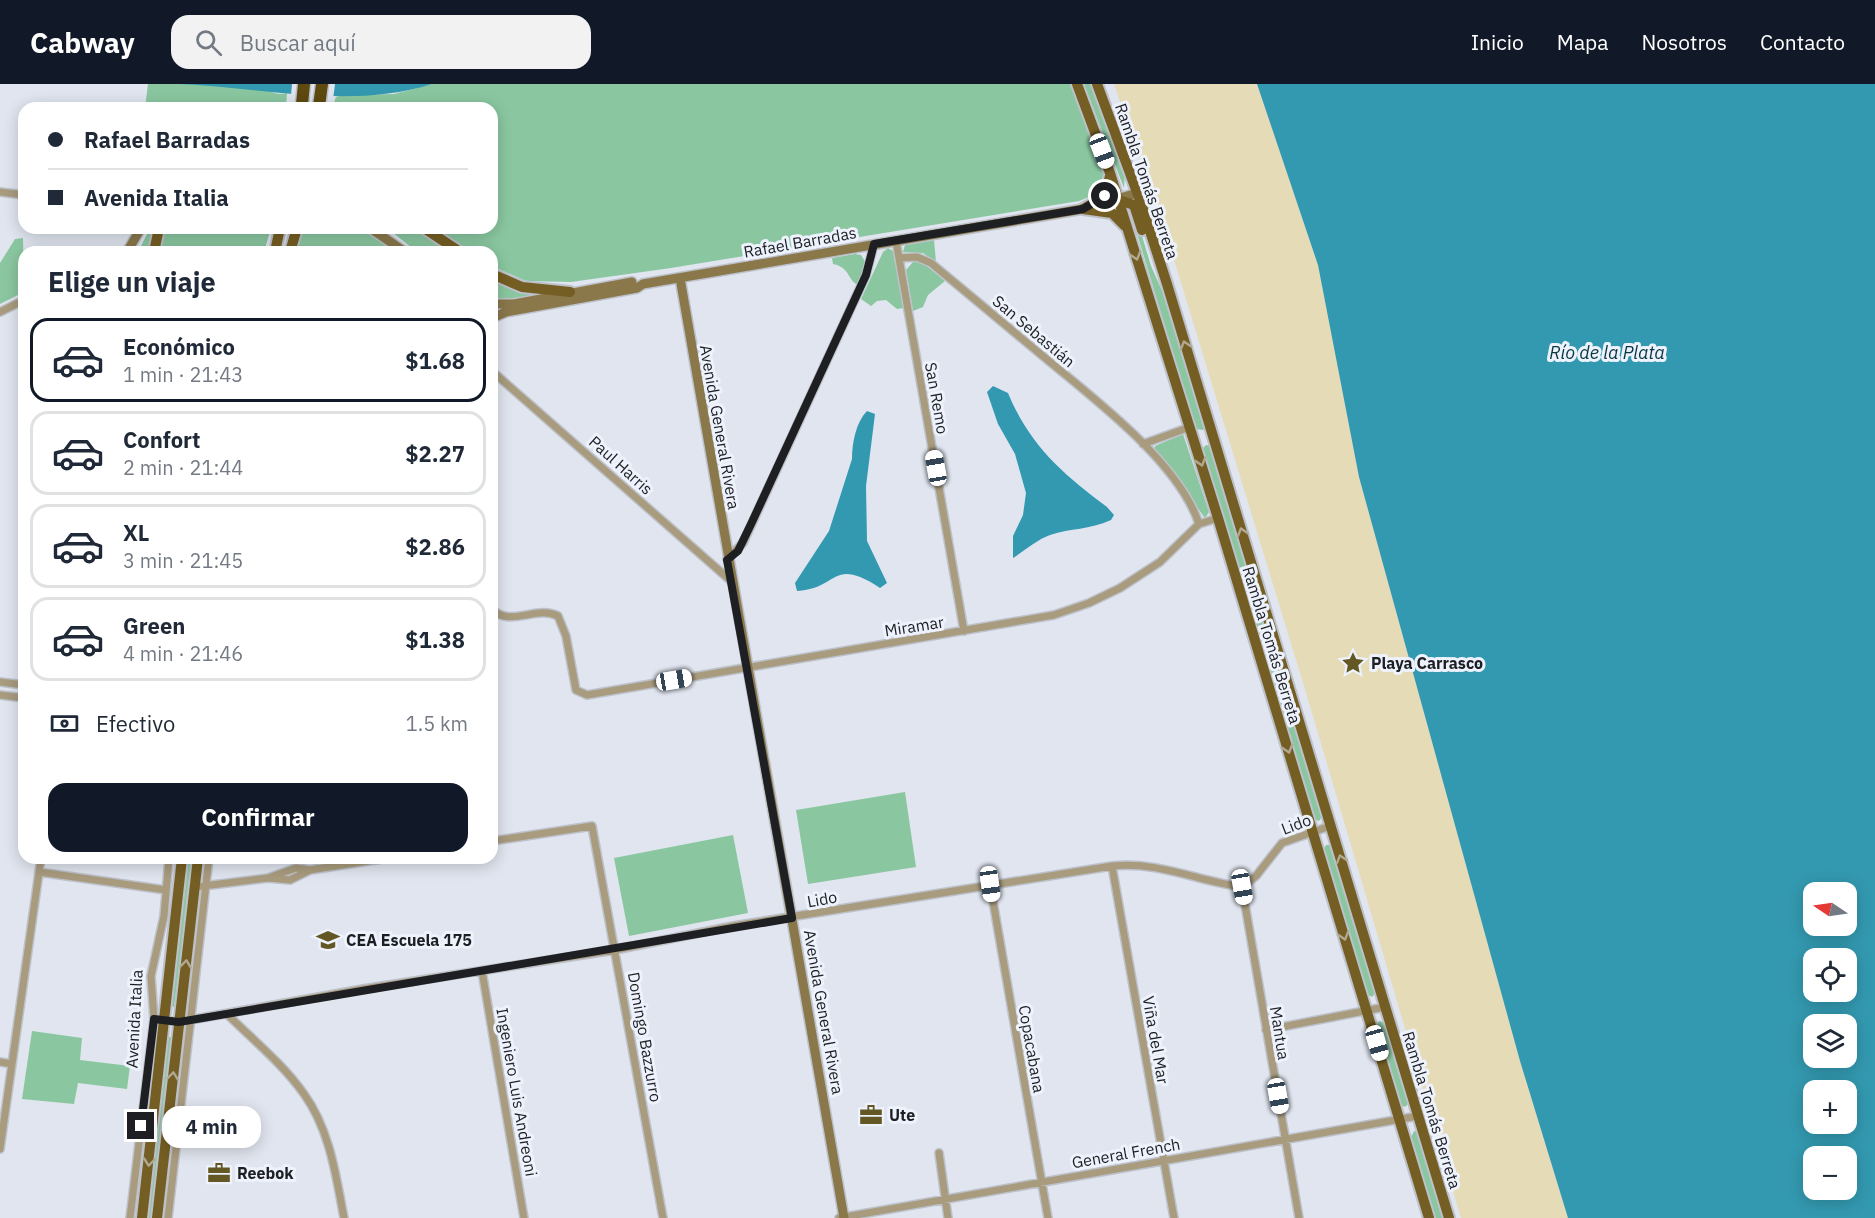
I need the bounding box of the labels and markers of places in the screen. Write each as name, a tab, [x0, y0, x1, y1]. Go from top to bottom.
place icon: Playa Carrasco	[1340, 650, 1366, 676]
place label: Playa Carrasco	[1371, 653, 1483, 673]
school or university icon: CEA Escuela 175	[315, 927, 341, 953]
place label: CEA Escuela 175	[346, 930, 472, 950]
office icon: Ute	[858, 1102, 884, 1128]
place label: Ute	[889, 1105, 915, 1125]
office icon: Reebok	[206, 1160, 232, 1186]
place label: Reebok	[237, 1163, 294, 1183]

